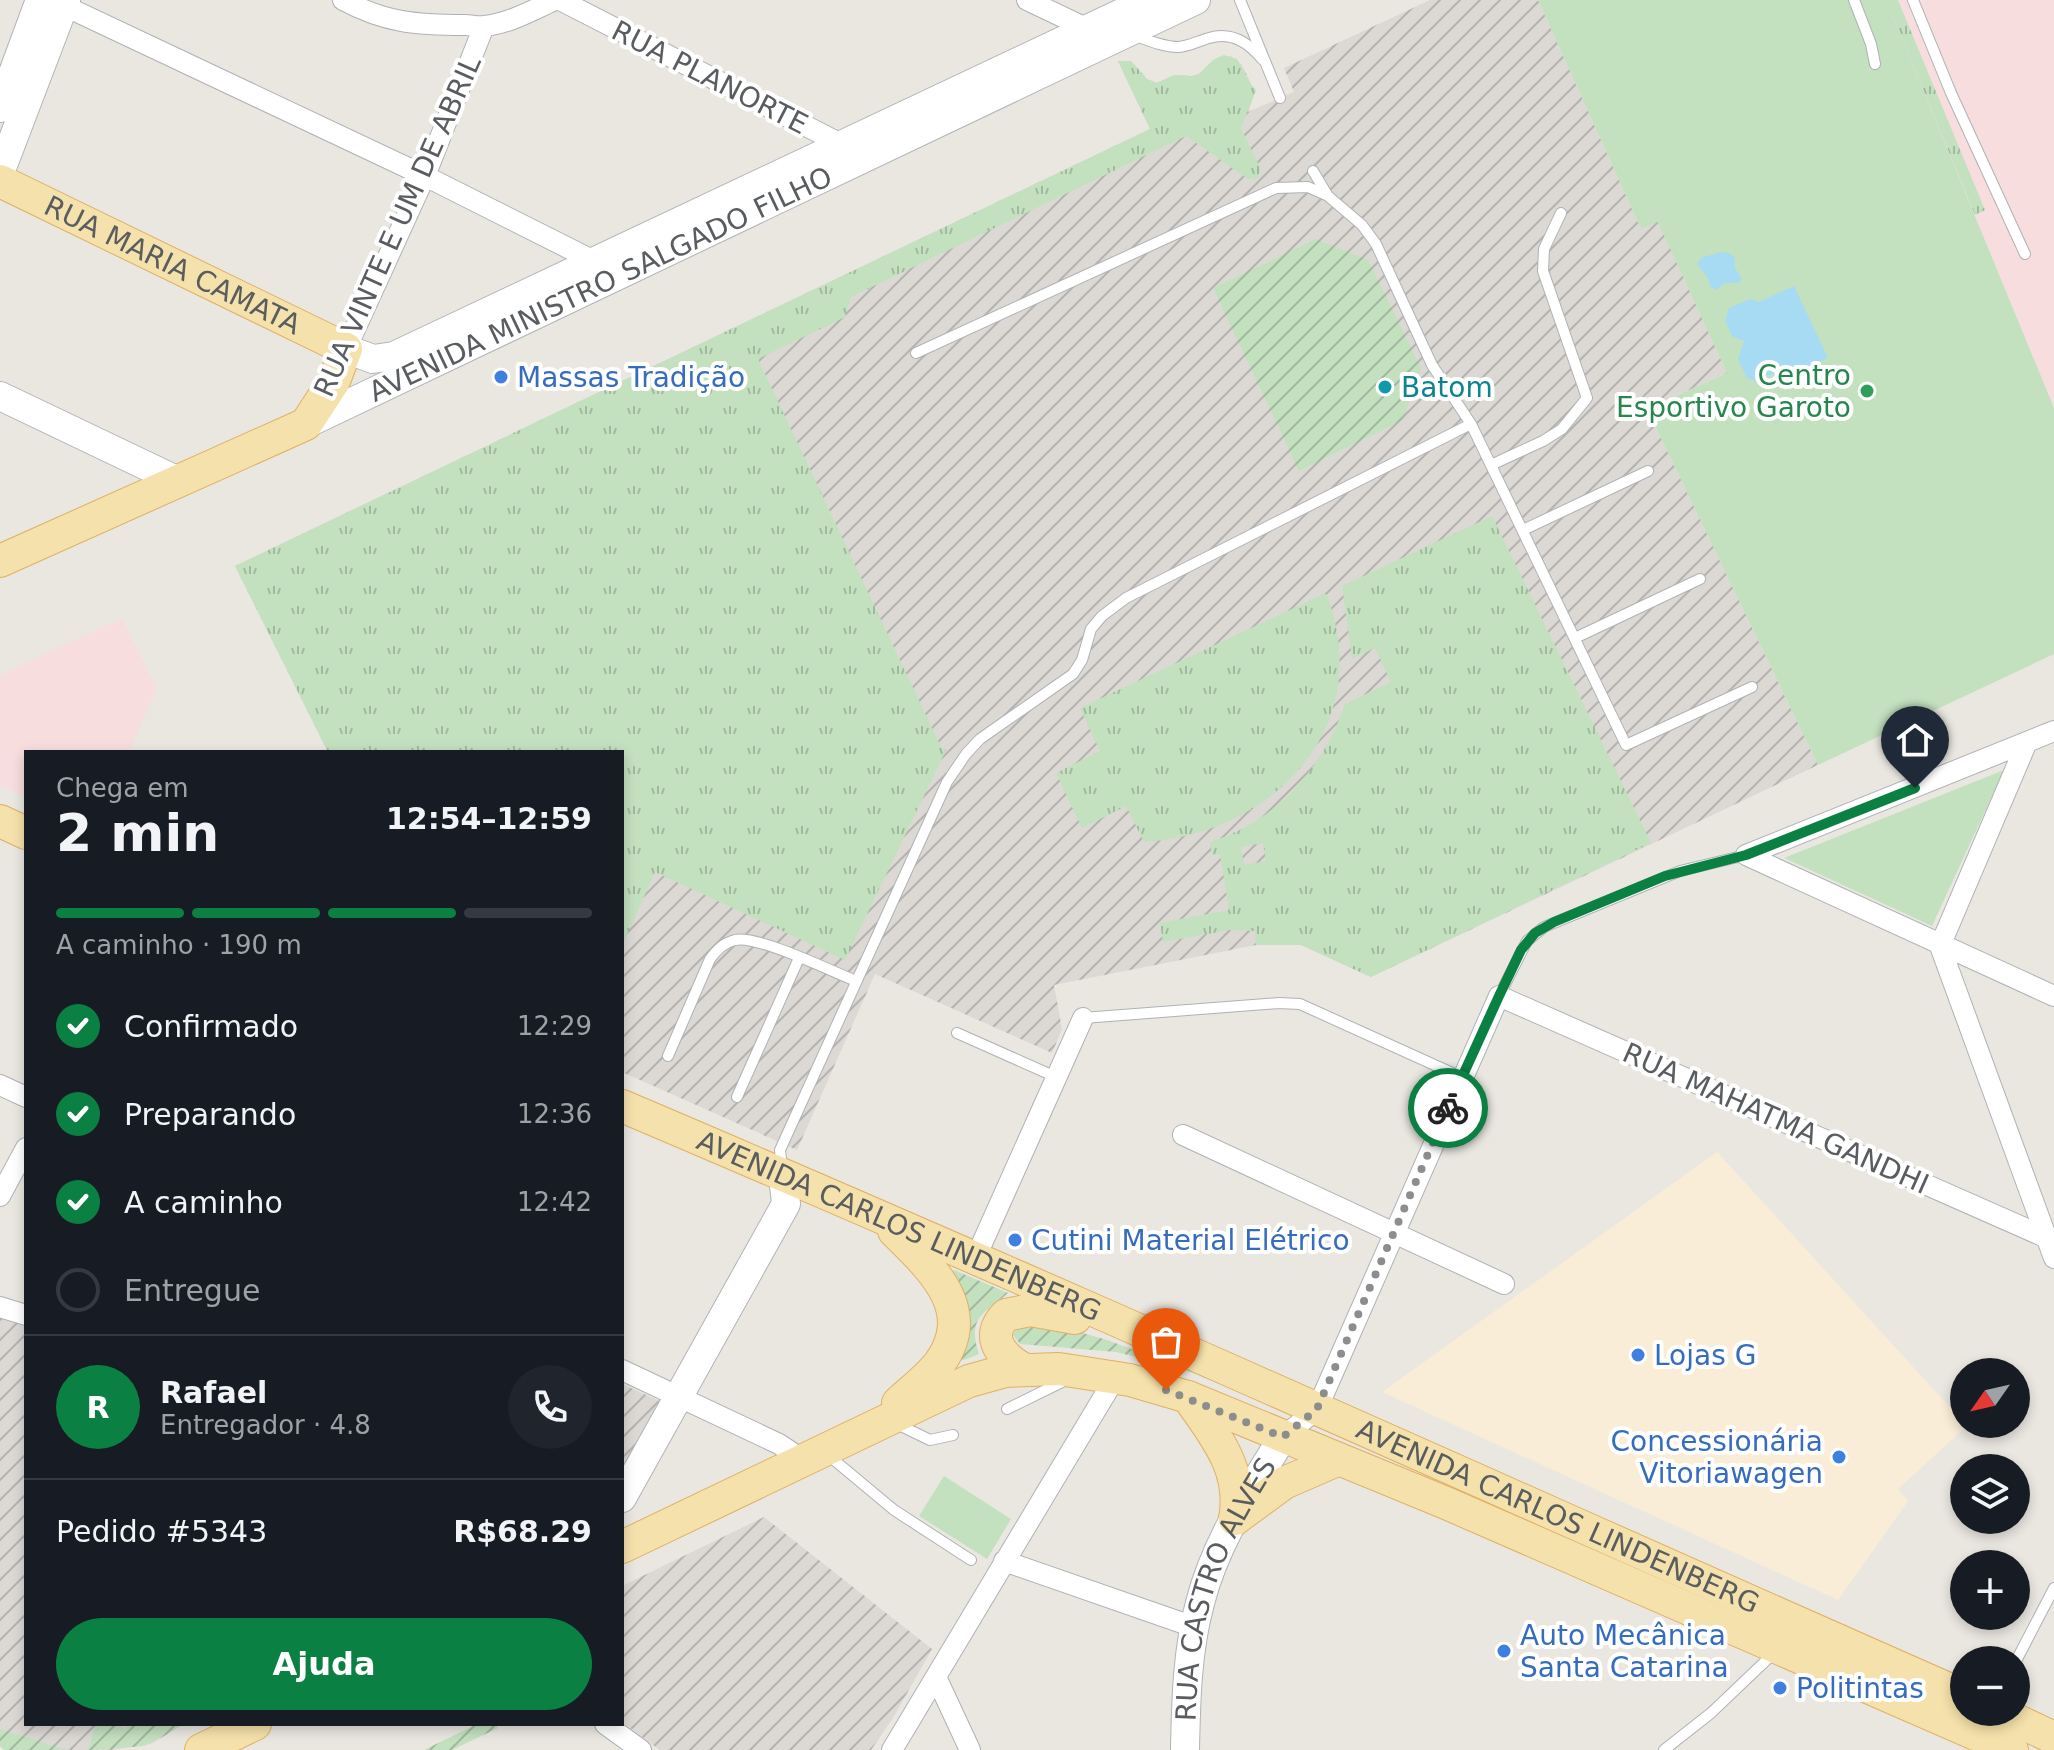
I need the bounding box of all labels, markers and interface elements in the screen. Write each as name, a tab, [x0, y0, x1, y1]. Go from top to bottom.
street label: RUA PLANORTE	[606, 14, 813, 141]
street label: RUA VINTE E UM DE ABRIL	[307, 50, 488, 402]
street label: AVENIDA MINISTRO SALGADO FILHO	[364, 160, 837, 409]
street label: RUA MARIA CAMATA	[39, 189, 306, 342]
place label: Centro Esportivo Garoto	[1616, 359, 1851, 424]
place label: Massas Tradição	[517, 361, 745, 394]
marker: Massas Tradição	[492, 368, 510, 386]
place label: Batom	[1401, 371, 1493, 404]
marker: Batom	[1376, 378, 1394, 396]
marker: Centro Esportivo Garoto	[1858, 382, 1876, 400]
pin	[1881, 706, 1949, 788]
icon: home	[1893, 718, 1937, 762]
text: Chega em	[56, 773, 189, 803]
text: 12:54–12:59	[386, 801, 592, 836]
text: 2 min	[56, 803, 219, 863]
text: A caminho · 190 m	[56, 930, 302, 960]
icon: check	[56, 1004, 100, 1048]
text: Confirmado	[124, 1009, 298, 1044]
text: 12:29	[517, 1011, 592, 1041]
street label: RUA MAHATMA GANDHI	[1618, 1036, 1934, 1201]
courier	[1408, 1068, 1488, 1148]
icon: bike	[1426, 1086, 1470, 1130]
icon: check	[56, 1092, 100, 1136]
text: Preparando	[124, 1097, 296, 1132]
text: 12:36	[517, 1099, 592, 1129]
street label: AVENIDA CARLOS LINDENBERG	[692, 1124, 1106, 1328]
icon: check	[56, 1180, 100, 1224]
text: A caminho	[124, 1185, 283, 1220]
text: 12:42	[517, 1187, 592, 1217]
place label: Cutini Material Elétrico	[1031, 1224, 1350, 1257]
marker: Cutini Material Elétrico	[1006, 1231, 1024, 1249]
text: Entregue	[124, 1273, 260, 1308]
pin	[1132, 1308, 1200, 1390]
icon: bag	[1144, 1320, 1188, 1364]
place label: Lojas G	[1654, 1339, 1756, 1372]
marker: Lojas G	[1629, 1346, 1647, 1364]
north arrow	[1950, 1358, 2030, 1438]
map controls	[1950, 1358, 2030, 1726]
button: phone	[508, 1365, 592, 1449]
text: Rafael	[160, 1375, 267, 1410]
text: R	[86, 1390, 110, 1425]
text: Entregador · 4.8	[160, 1410, 371, 1440]
street label: AVENIDA CARLOS LINDENBERG	[1351, 1413, 1764, 1620]
place label: Concessionária Vitoriawagen	[1611, 1425, 1823, 1490]
marker: Concessionária Vitoriawagen	[1830, 1448, 1848, 1466]
street label: RUA CASTRO ALVES	[1170, 1452, 1283, 1722]
button: layers	[1950, 1454, 2030, 1534]
text: Pedido #5343	[56, 1514, 267, 1549]
text: R$68.29	[453, 1514, 592, 1549]
button: +	[1950, 1550, 2030, 1630]
button: Ajuda	[56, 1618, 592, 1710]
place label: Auto Mecânica Santa Catarina	[1520, 1619, 1729, 1684]
marker: Auto Mecânica Santa Catarina	[1495, 1642, 1513, 1660]
button: −	[1950, 1646, 2030, 1726]
place label: Politintas	[1796, 1672, 1924, 1705]
marker: Politintas	[1771, 1679, 1789, 1697]

